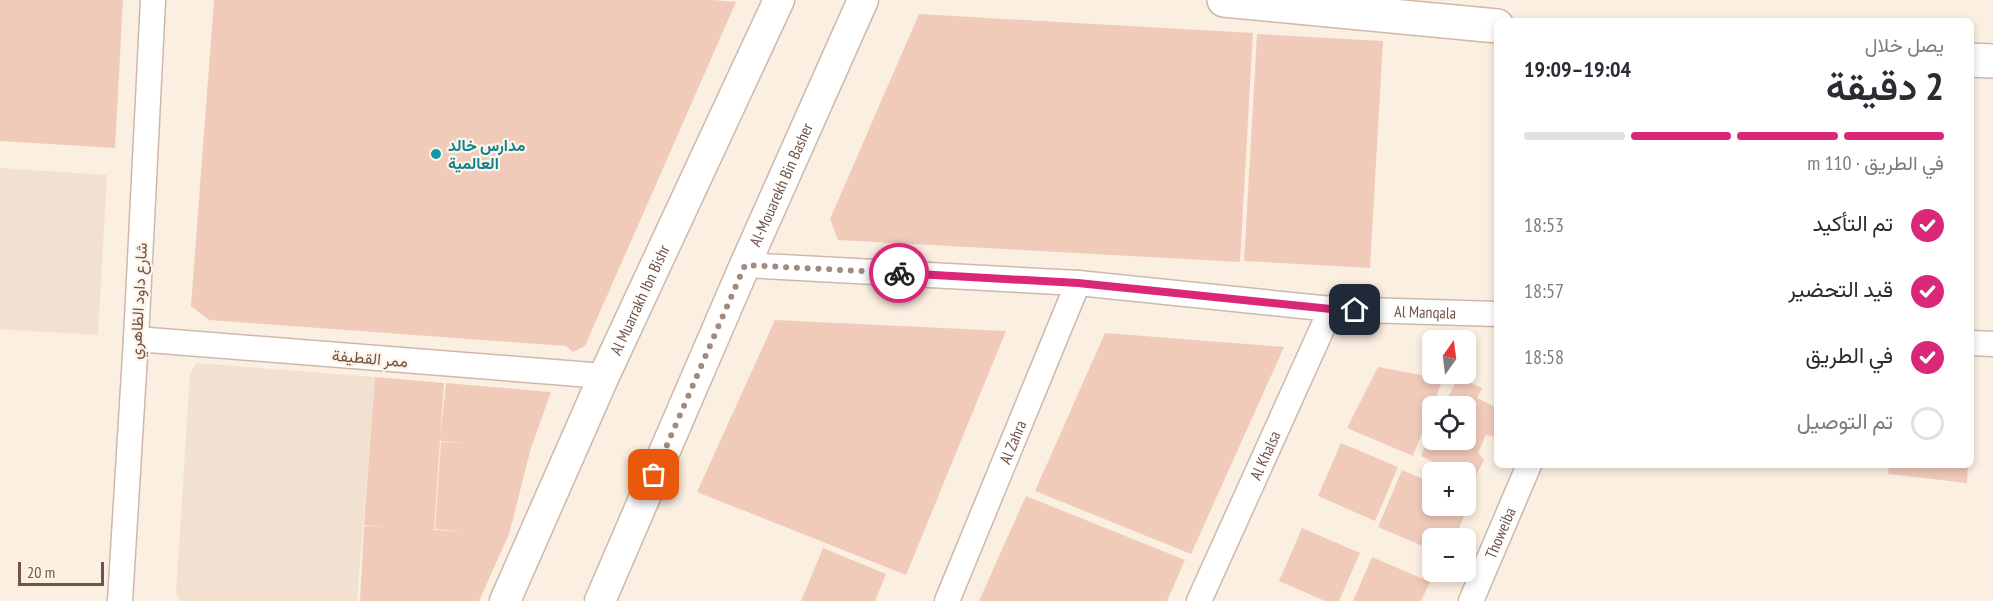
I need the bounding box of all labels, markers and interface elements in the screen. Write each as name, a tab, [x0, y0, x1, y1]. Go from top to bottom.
text: يصل خلال	[1865, 32, 1944, 58]
text: 19:04–19:09	[1524, 55, 1631, 83]
text: 2 دقيقة	[1826, 60, 1944, 111]
street label: Al-Mouarekh Bin Basher	[745, 119, 817, 249]
place label: مدارس خالد العالمية	[448, 135, 526, 173]
marker: مدارس خالد العالمية	[429, 147, 443, 161]
text: في الطريق · 110 m	[1807, 150, 1944, 176]
text: تم التأكيد	[1813, 209, 1893, 237]
icon: check	[1911, 209, 1944, 242]
text: 18:53	[1524, 212, 1564, 238]
street label: Al Muarrakh Ibn Bishr	[605, 241, 674, 358]
street label: شارع داود الظاهري	[125, 242, 155, 360]
courier	[869, 243, 929, 303]
icon: bike	[883, 257, 916, 290]
text: قيد التحضير	[1788, 275, 1893, 303]
icon: check	[1911, 275, 1944, 308]
text: 18:57	[1524, 278, 1564, 304]
pin	[1329, 284, 1380, 335]
icon: home	[1338, 293, 1371, 326]
street label: Al Manqala	[1394, 301, 1456, 323]
north arrow	[1422, 330, 1476, 384]
map controls	[1422, 330, 1476, 582]
text: في الطريق	[1805, 341, 1893, 369]
icon: check	[1911, 341, 1944, 374]
text: 18:58	[1524, 344, 1564, 370]
street label: ممر القطيفة	[331, 345, 409, 372]
button: locate	[1422, 396, 1476, 450]
text: تم التوصيل	[1797, 407, 1893, 435]
street label: Al Zahra	[995, 417, 1030, 467]
street label: Al Khalsa	[1245, 428, 1285, 483]
pin	[628, 449, 679, 500]
icon: bag	[637, 458, 670, 491]
button: +	[1422, 462, 1476, 516]
street label: Thoweiba	[1480, 504, 1520, 562]
button: −	[1422, 528, 1476, 582]
scale bar	[18, 559, 104, 586]
text: 20 m	[27, 562, 55, 582]

